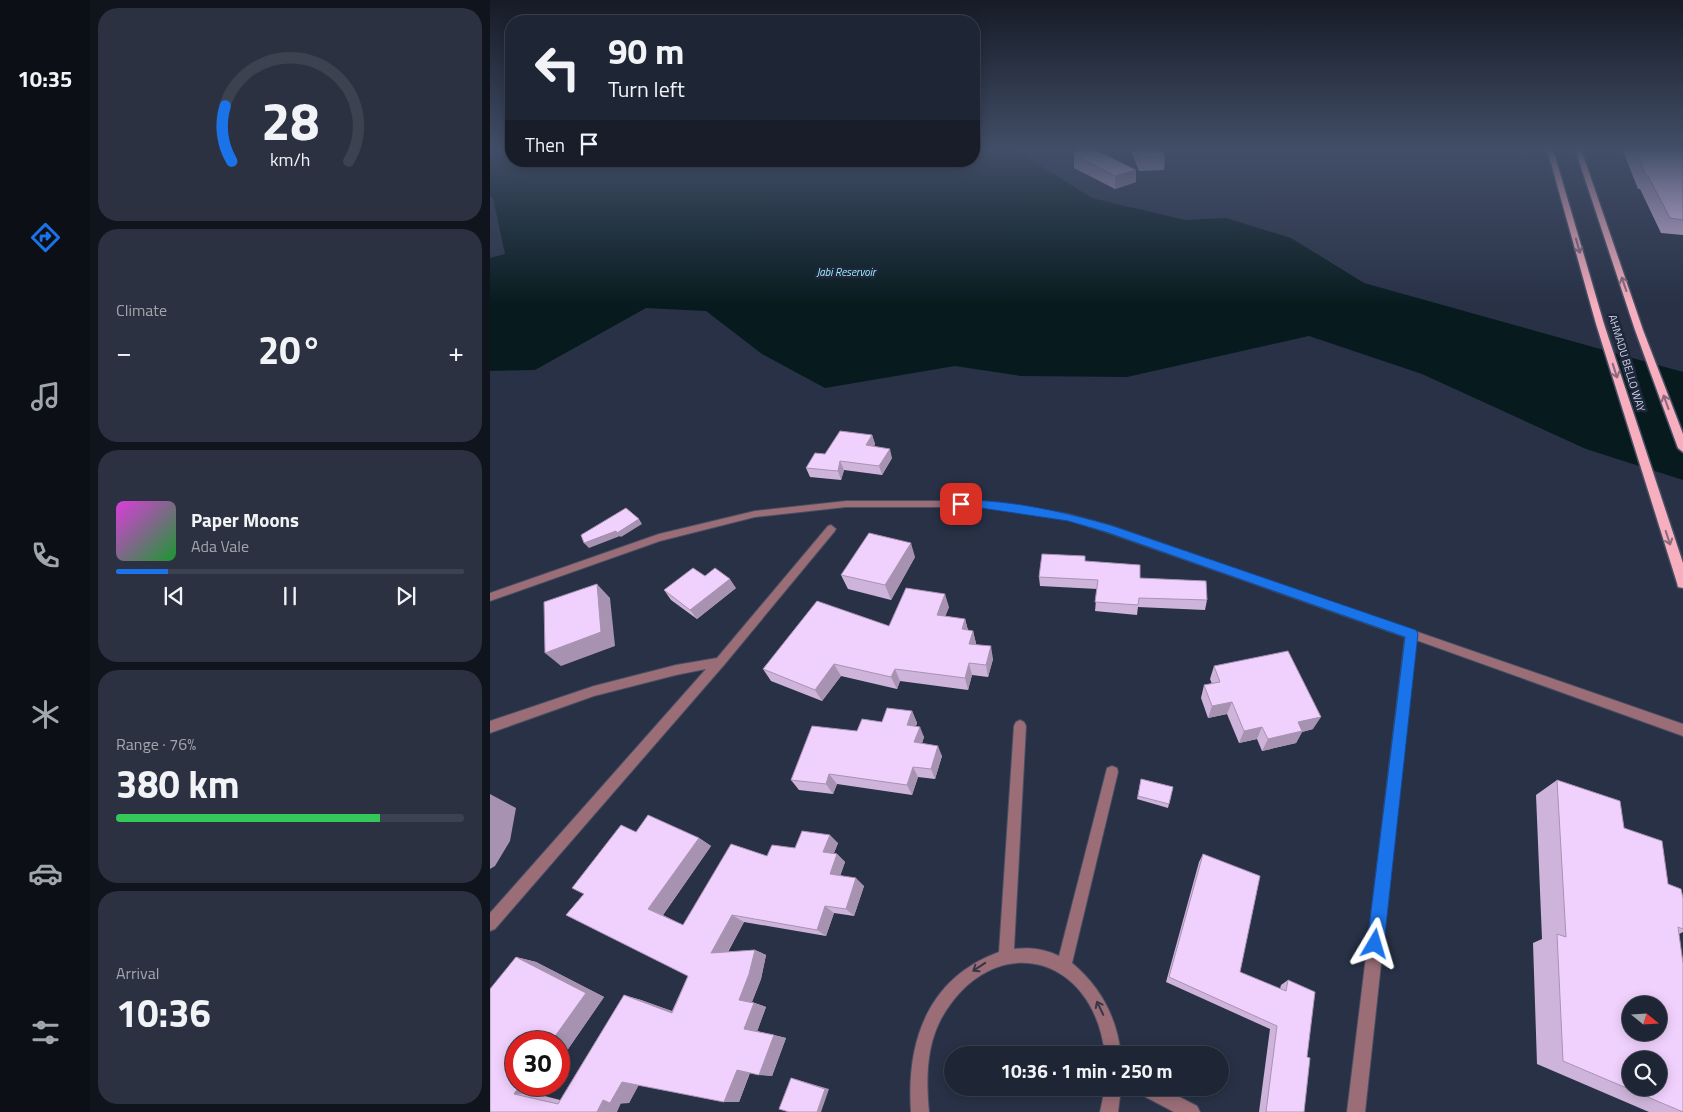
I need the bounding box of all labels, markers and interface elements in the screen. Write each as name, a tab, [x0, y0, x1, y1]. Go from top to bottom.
text: 90 m	[608, 24, 684, 78]
icon: left	[525, 35, 590, 100]
text: 10:35	[18, 62, 72, 96]
text: Turn left	[608, 72, 685, 106]
text: 28	[261, 81, 319, 160]
text: Then	[525, 130, 565, 159]
icon: arrive	[575, 130, 603, 158]
text: km/h	[270, 146, 310, 173]
icon: directions	[28, 220, 63, 255]
one-way arrow	[1574, 238, 1583, 254]
water label: Jabi Reservoir	[816, 264, 877, 280]
one-way arrow	[1619, 277, 1628, 292]
text: Climate	[116, 298, 167, 322]
street label: AHMADU BELLO WAY	[1605, 313, 1649, 414]
text: 20°	[258, 321, 322, 379]
text: −	[116, 330, 132, 373]
text: +	[448, 330, 464, 373]
one-way arrow	[1610, 362, 1620, 378]
icon: music	[28, 379, 63, 414]
one-way arrow	[1661, 395, 1670, 411]
pin	[940, 483, 982, 525]
icon: arrive	[947, 490, 975, 518]
text: Paper Moons	[191, 505, 299, 534]
one-way arrow	[1664, 530, 1673, 545]
text: Ada Vale	[191, 534, 249, 558]
icon: phone	[28, 538, 63, 573]
icon: previous	[160, 582, 188, 610]
icon: pause	[276, 582, 304, 610]
icon: next	[392, 582, 420, 610]
icon: climate	[28, 697, 63, 732]
text: Range · 76%	[116, 732, 196, 756]
text: 380 km	[116, 755, 240, 813]
icon: car	[28, 856, 63, 891]
position arrow	[1348, 917, 1400, 969]
text: Arrival	[116, 961, 159, 985]
one-way arrow	[973, 963, 987, 973]
text: 10:36	[116, 984, 211, 1042]
north arrow	[1622, 996, 1668, 1041]
map controls	[1622, 996, 1667, 1096]
one-way arrow	[1095, 1001, 1105, 1016]
icon: filters	[28, 1015, 63, 1050]
speed limit sign: 30	[505, 1031, 570, 1096]
button: search	[1622, 1051, 1667, 1096]
text: 10:36 · 1 min · 250 m	[1000, 1056, 1173, 1085]

